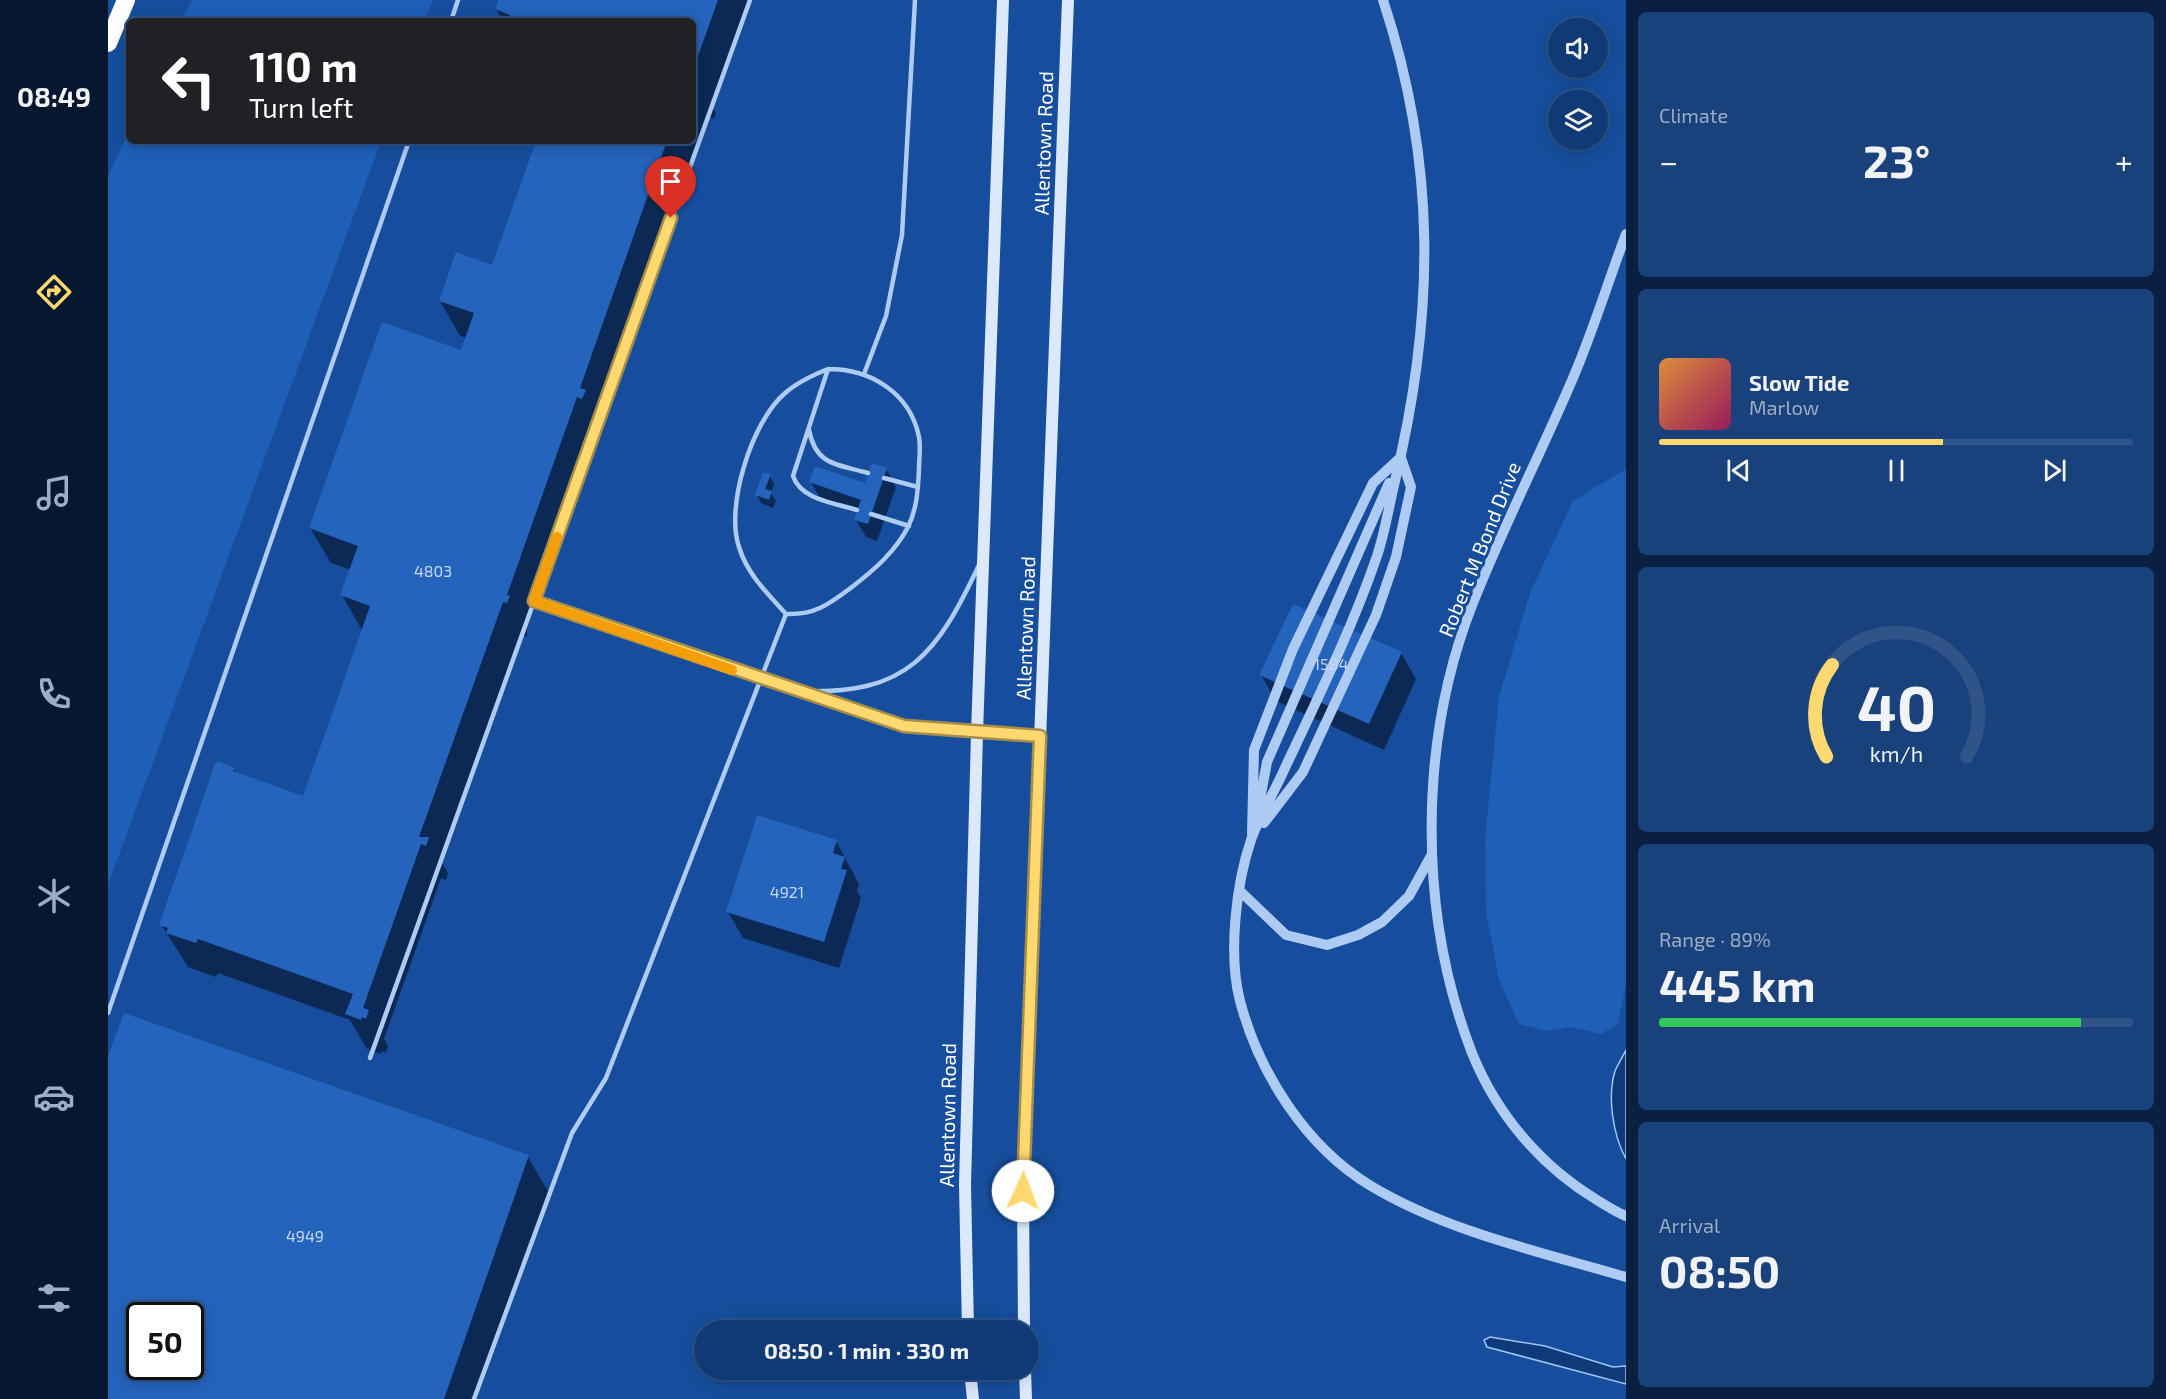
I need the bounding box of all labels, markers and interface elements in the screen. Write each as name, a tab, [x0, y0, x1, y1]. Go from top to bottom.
map controls	[1548, 18, 1608, 150]
button: sound	[1548, 18, 1608, 78]
text: 110 m	[249, 40, 358, 90]
icon: left	[150, 42, 228, 120]
street label: Allentown Road	[1028, 71, 1058, 215]
text: 08:49	[17, 80, 91, 112]
button: layers	[1548, 90, 1608, 150]
text: Turn left	[249, 91, 353, 123]
text: Climate	[1659, 103, 1728, 127]
text: 23°	[1863, 133, 1930, 187]
text: −	[1659, 141, 1678, 181]
text: +	[2115, 141, 2133, 181]
pin	[645, 156, 696, 218]
icon: arrive	[654, 165, 687, 198]
icon: directions	[33, 271, 75, 313]
text: Slow Tide	[1749, 369, 1849, 395]
text: Marlow	[1749, 395, 1819, 419]
icon: previous	[1722, 454, 1755, 487]
icon: pause	[1880, 454, 1913, 487]
icon: next	[2038, 454, 2071, 487]
street label: Robert M Bond Drive	[1433, 458, 1525, 640]
icon: music	[33, 472, 75, 514]
street label: Allentown Road	[1010, 556, 1040, 700]
house number: 4803	[414, 561, 452, 580]
house number: 1584	[1314, 654, 1348, 673]
text: 40	[1856, 669, 1936, 744]
icon: phone	[33, 673, 75, 715]
text: km/h	[1869, 741, 1923, 766]
icon: climate	[33, 875, 75, 917]
house number: 4921	[770, 882, 804, 901]
text: Range · 89%	[1659, 927, 1771, 951]
text: 445 km	[1659, 957, 1816, 1011]
street label: Allentown Road	[934, 1043, 960, 1187]
icon: car	[33, 1076, 75, 1118]
position arrow	[991, 1159, 1055, 1223]
text: Arrival	[1659, 1213, 1720, 1237]
house number: 4949	[286, 1226, 324, 1245]
text: 08:50	[1659, 1243, 1780, 1297]
icon: filters	[33, 1277, 75, 1319]
speed limit sign: 50	[126, 1302, 204, 1380]
text: 08:50 · 1 min · 330 m	[764, 1337, 969, 1363]

